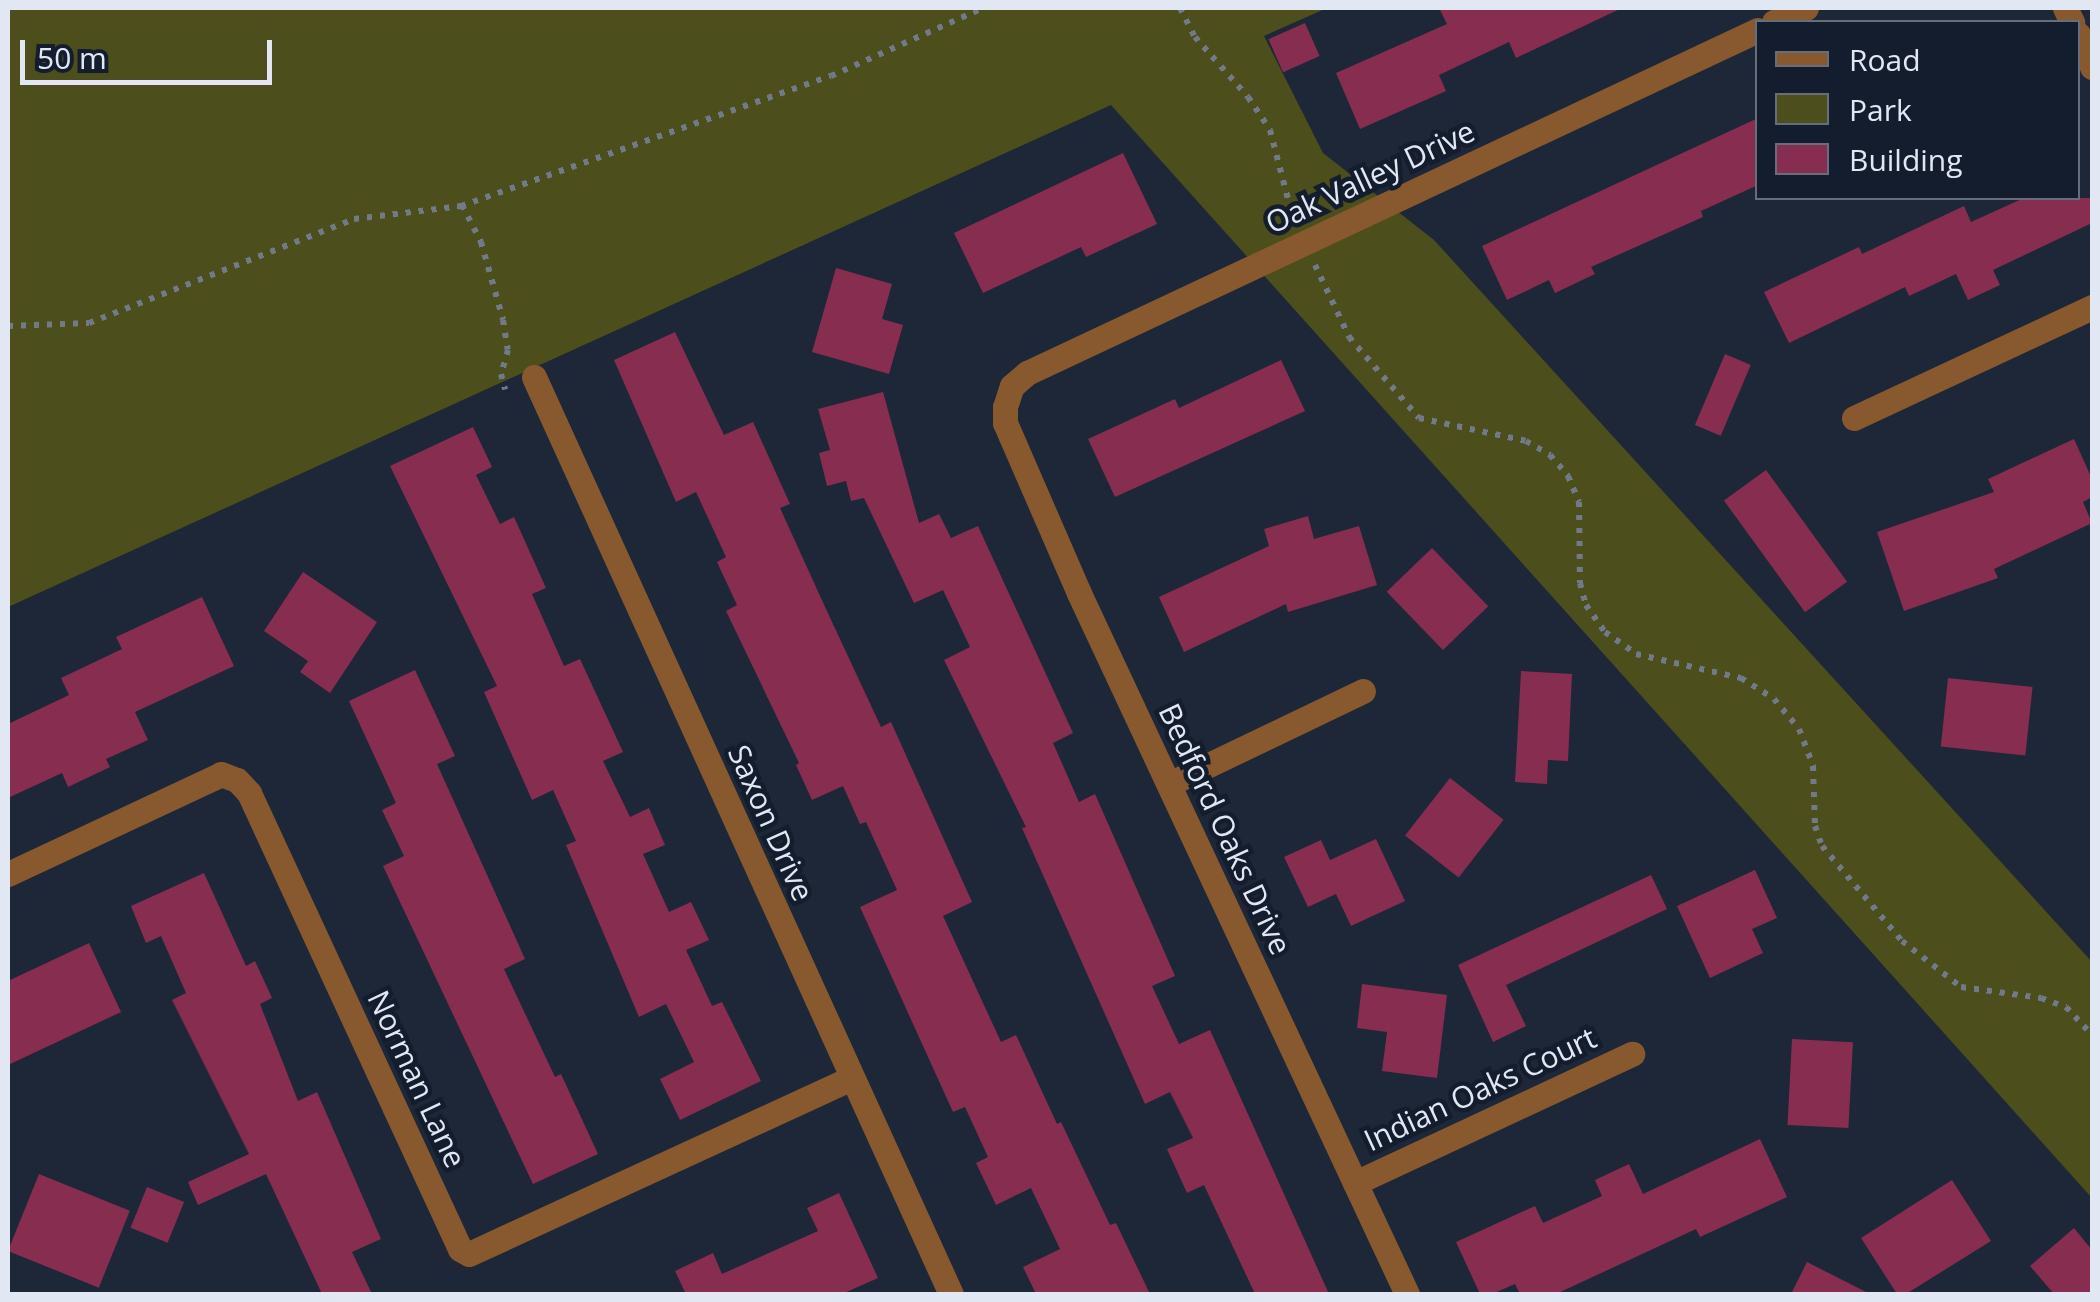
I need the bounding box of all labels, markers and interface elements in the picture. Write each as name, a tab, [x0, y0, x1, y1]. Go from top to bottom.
scale bar	[25, 20, 278, 82]
legend	[1755, 20, 2080, 200]
text: 50 m	[37, 37, 107, 78]
text: Road	[1849, 39, 1921, 80]
text: Park	[1849, 89, 1912, 130]
street label: Oak Valley Drive	[1260, 113, 1480, 241]
text: Building	[1849, 139, 1963, 180]
street label: Bedford Oaks Drive	[1151, 698, 1299, 960]
street label: Saxon Drive	[721, 740, 821, 906]
street label: Norman Lane	[360, 985, 474, 1173]
street label: Indian Oaks Court	[1358, 1019, 1602, 1159]

